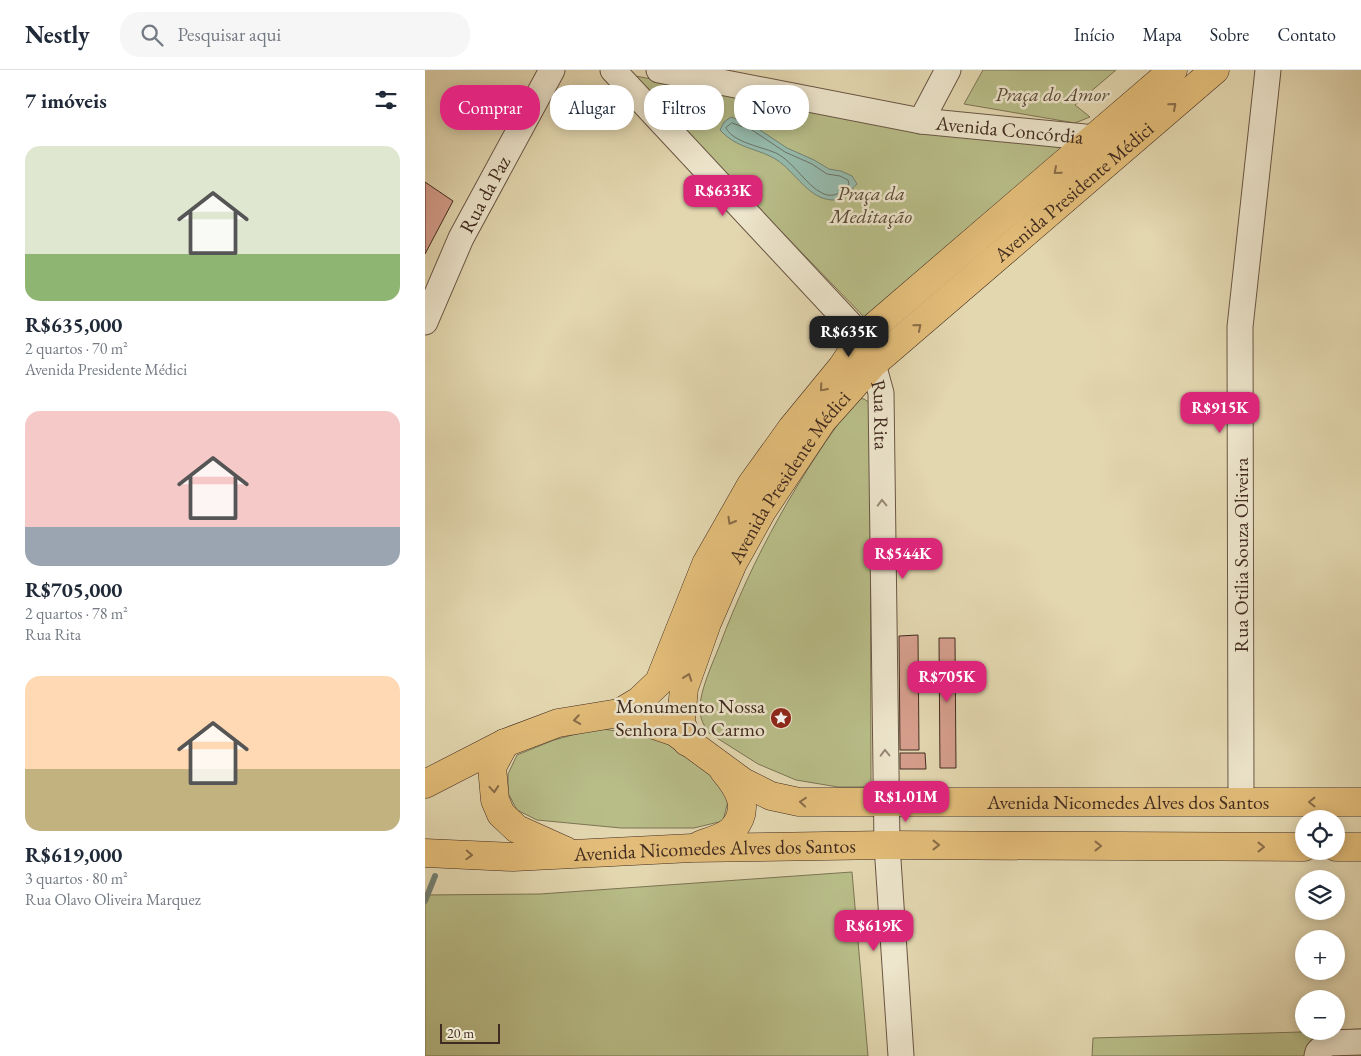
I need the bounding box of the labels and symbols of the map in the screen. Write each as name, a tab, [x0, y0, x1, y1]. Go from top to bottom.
park label: Praça do Amor	[995, 81, 1110, 107]
one-way arrow	[1167, 103, 1176, 112]
street label: Avenida Concórdia	[934, 109, 1085, 150]
street label: Avenida Presidente Médici	[987, 116, 1159, 268]
street label: Rua da Paz	[453, 151, 516, 238]
one-way arrow	[1054, 165, 1063, 173]
pin: R$633K	[682, 174, 764, 217]
park label: Praça da Meditação	[829, 180, 912, 229]
pin: R$635K	[808, 316, 890, 358]
one-way arrow	[912, 323, 921, 332]
street label: Rua Rita	[865, 377, 895, 450]
one-way arrow	[820, 382, 829, 391]
street label: Avenida Presidente Médici	[722, 385, 856, 569]
pin: R$915K	[1179, 392, 1261, 434]
street label: Rua Otilia Souza Oliveira	[1228, 458, 1254, 652]
one-way arrow	[877, 499, 887, 506]
one-way arrow	[727, 516, 737, 525]
pin: R$544K	[862, 538, 944, 580]
pin: R$705K	[906, 660, 988, 703]
one-way arrow	[682, 673, 692, 682]
place label: Monumento Nossa Senhora Do Carmo	[615, 693, 765, 742]
place icon: Monumento Nossa Senhora Do Carmo	[769, 706, 793, 730]
one-way arrow	[573, 714, 581, 724]
one-way arrow	[880, 749, 890, 756]
pin: R$1.01M	[860, 780, 952, 823]
one-way arrow	[488, 785, 499, 793]
street label: Avenida Nicomedes Alves dos Santos	[986, 789, 1269, 815]
one-way arrow	[799, 796, 807, 807]
one-way arrow	[1308, 797, 1316, 807]
street label: Avenida Nicomedes Alves dos Santos	[572, 832, 856, 867]
one-way arrow	[932, 840, 940, 850]
one-way arrow	[1095, 841, 1103, 851]
one-way arrow	[1258, 842, 1265, 852]
one-way arrow	[465, 849, 473, 860]
pin: R$619K	[833, 910, 915, 952]
scale bar	[440, 1021, 500, 1044]

